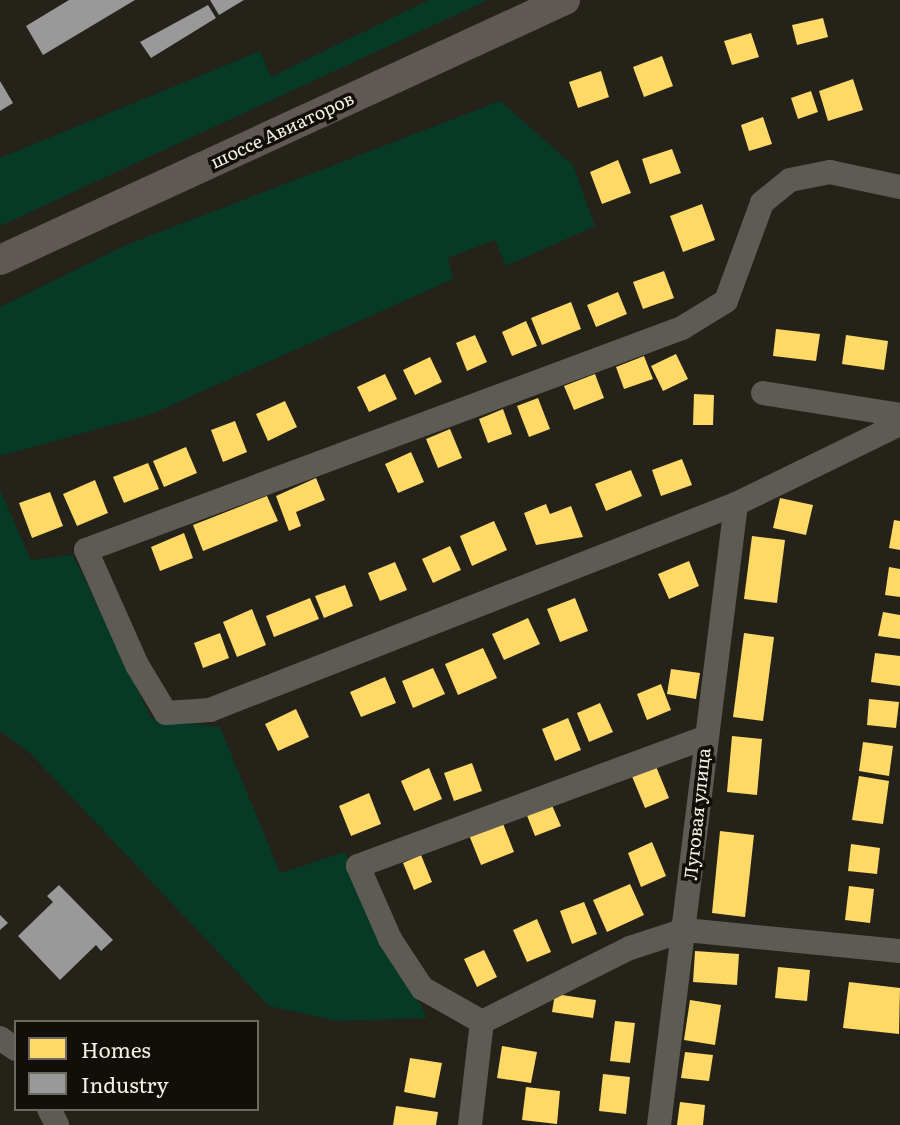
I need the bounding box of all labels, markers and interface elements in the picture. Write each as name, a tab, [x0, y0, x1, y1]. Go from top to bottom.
street label: шоссе Авиаторов	[207, 87, 357, 173]
street label: Луговая улица	[679, 747, 715, 881]
legend	[14, 1020, 259, 1111]
text: Homes	[81, 1033, 151, 1064]
text: Industry	[81, 1068, 169, 1099]

